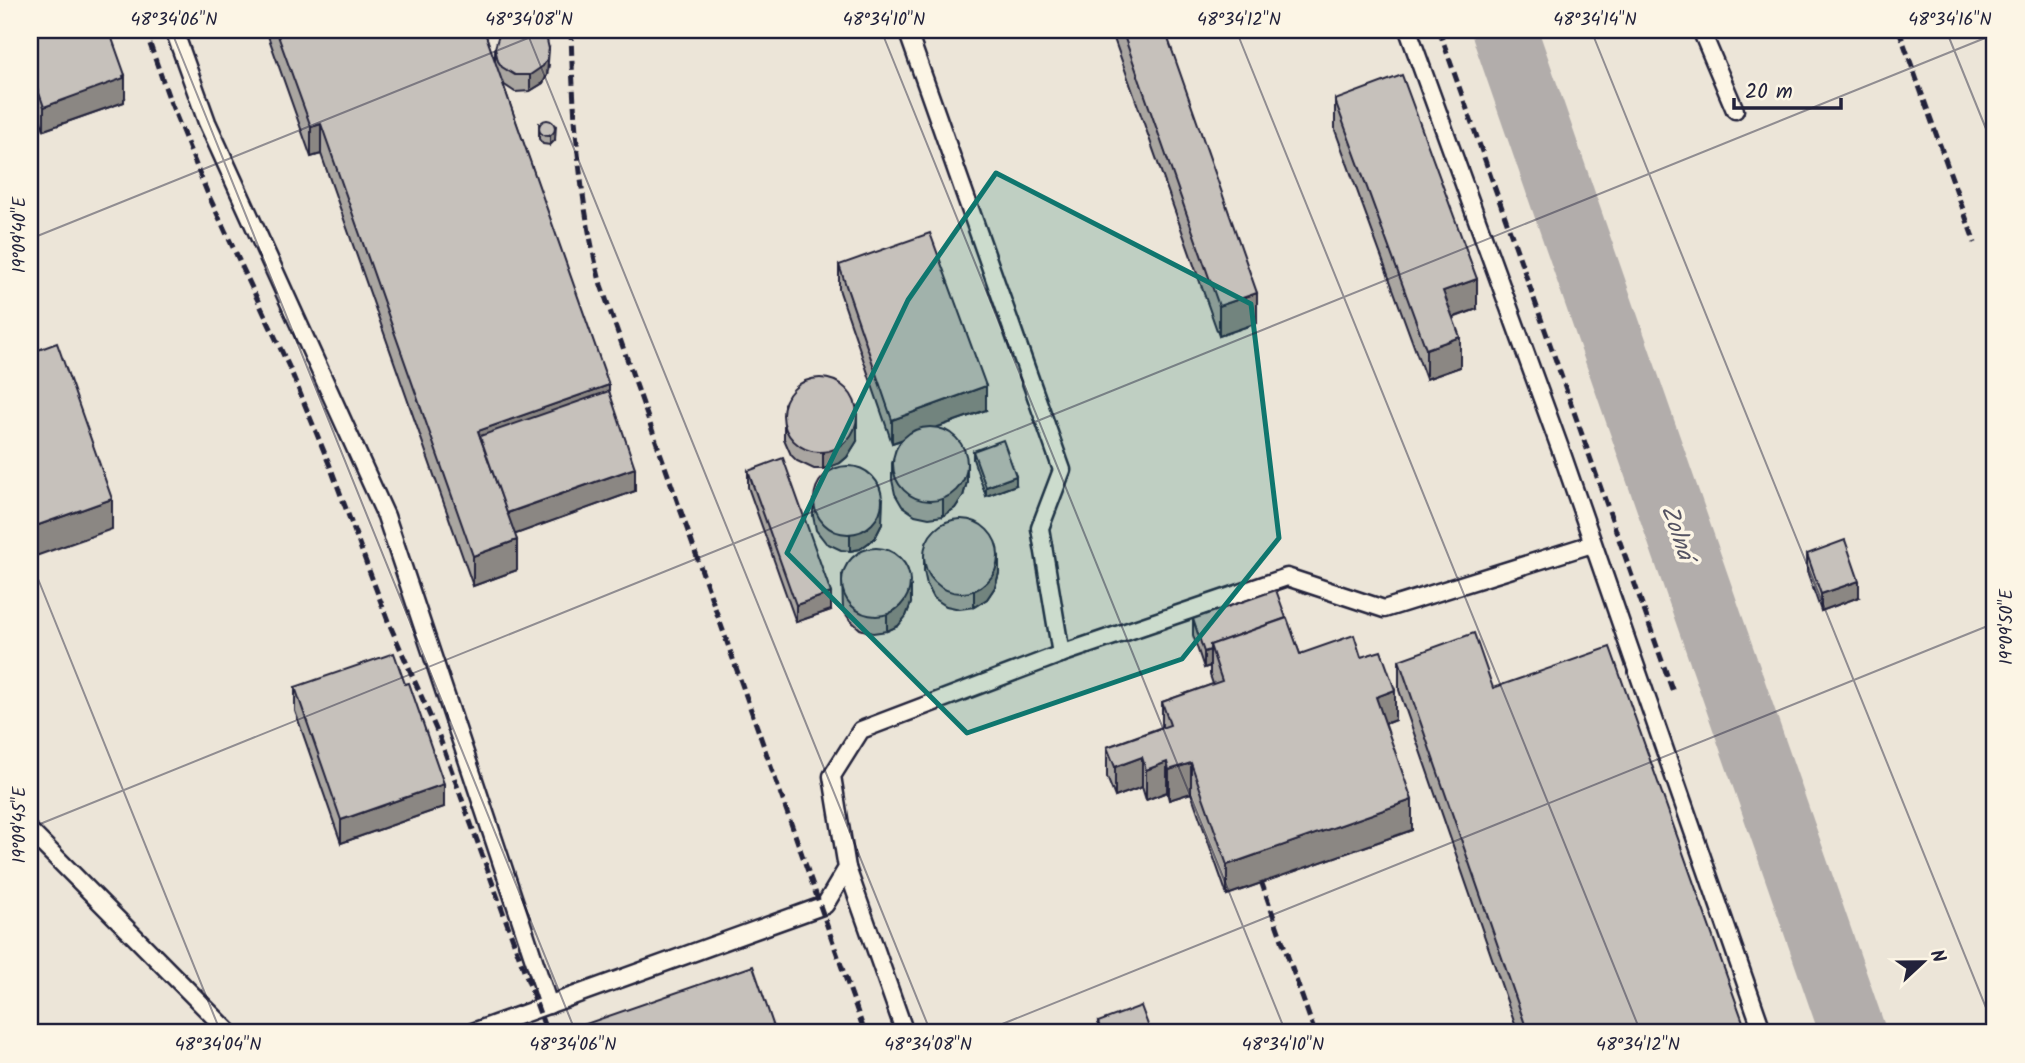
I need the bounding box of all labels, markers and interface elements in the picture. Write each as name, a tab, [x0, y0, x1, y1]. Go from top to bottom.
text: 48°34'06"N	[131, 6, 217, 35]
text: 48°34'08"N	[485, 6, 573, 35]
text: 48°34'10"N	[843, 6, 925, 35]
text: 48°34'12"N	[1197, 6, 1281, 35]
text: 48°34'14"N	[1553, 6, 1637, 35]
text: 48°34'16"N	[1908, 6, 1992, 35]
scale bar	[1734, 66, 1841, 110]
text: 20 m	[1745, 76, 1793, 109]
text: 19°09'40"E	[6, 196, 35, 273]
water label: Zolná	[1649, 500, 1706, 571]
text: 19°09'50"E	[1993, 588, 2022, 665]
text: 19°09'45"E	[6, 786, 35, 864]
north arrow	[1888, 926, 1958, 996]
text: N	[1921, 945, 1953, 968]
text: 48°34'04"N	[175, 1031, 261, 1060]
text: 48°34'06"N	[530, 1031, 616, 1060]
text: 48°34'08"N	[884, 1031, 972, 1060]
text: 48°34'10"N	[1242, 1031, 1324, 1060]
text: 48°34'12"N	[1596, 1031, 1680, 1060]

